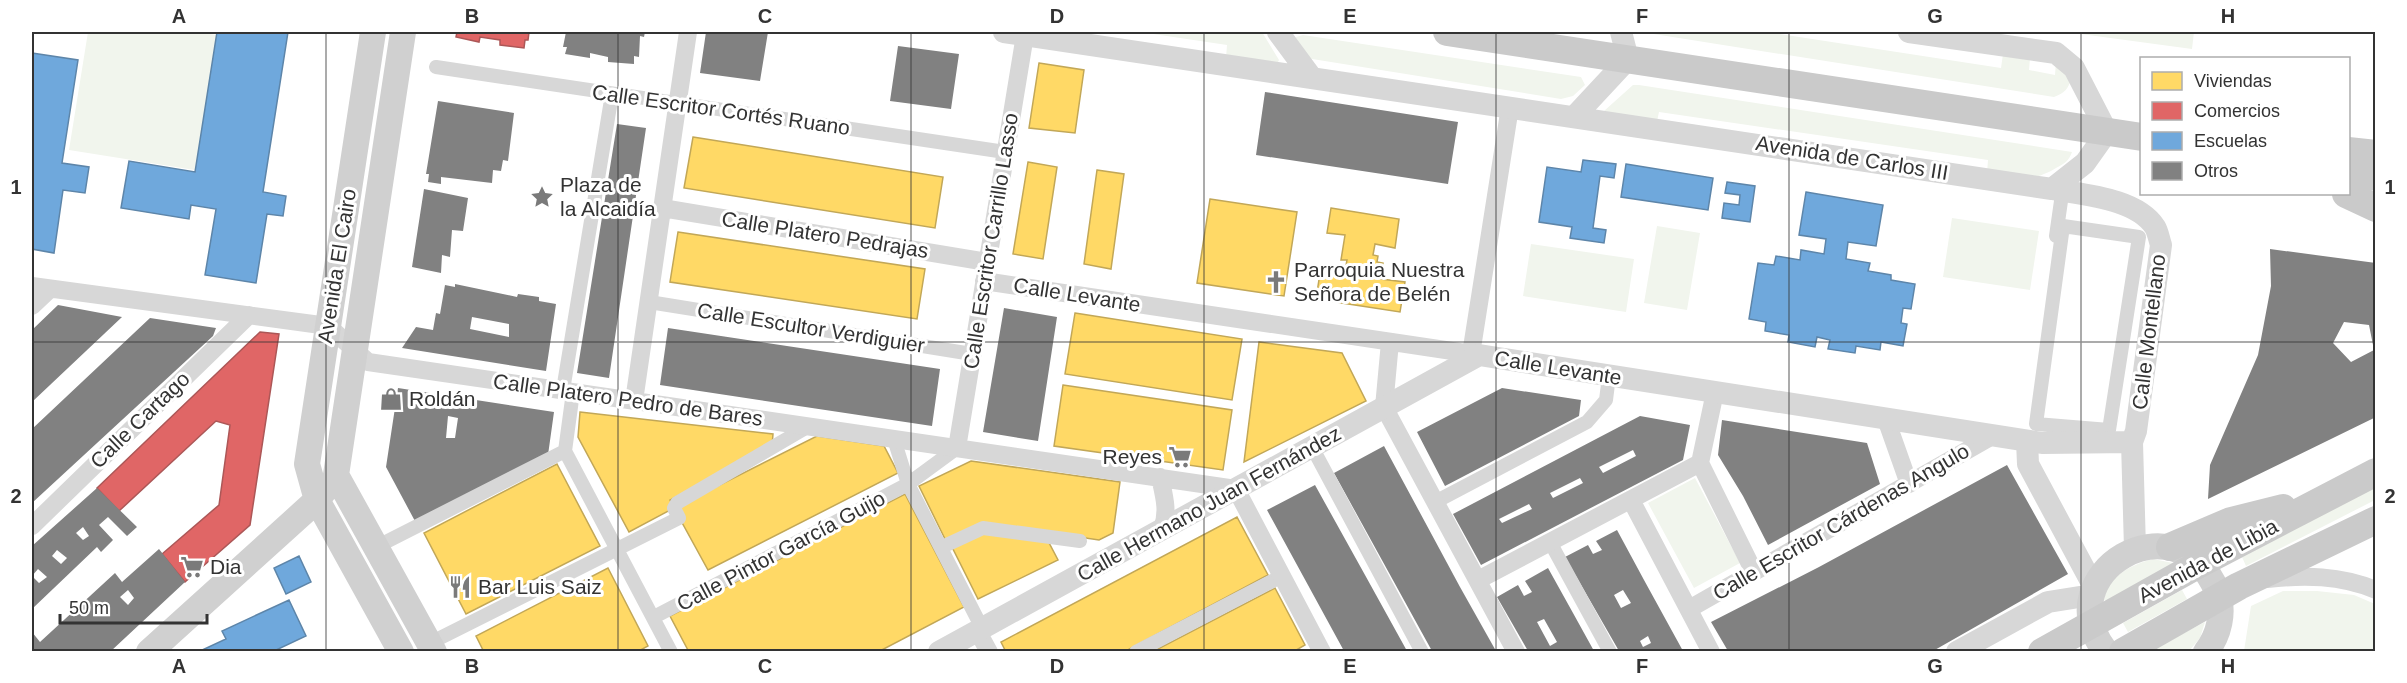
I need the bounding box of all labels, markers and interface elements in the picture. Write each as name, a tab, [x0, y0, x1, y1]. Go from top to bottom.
text: A	[172, 5, 186, 27]
text: B	[465, 5, 479, 27]
text: C	[758, 5, 772, 27]
text: D	[1050, 5, 1064, 27]
text: E	[1343, 5, 1357, 27]
text: F	[1636, 5, 1648, 27]
text: G	[1927, 5, 1943, 27]
text: H	[2221, 5, 2235, 27]
legend	[2140, 57, 2350, 195]
text: Viviendas	[2194, 71, 2272, 91]
street label: Calle Escritor Cortés Ruano	[591, 80, 852, 139]
text: Comercios	[2194, 101, 2280, 121]
street label: Calle Escritor Carrillo Lasso	[959, 111, 1022, 371]
street label: Avenida de Carlos III	[1754, 131, 1950, 184]
text: Escuelas	[2194, 131, 2267, 151]
text: Otros	[2194, 161, 2238, 181]
place label: Plaza de la Alcaidía	[560, 173, 656, 220]
text: 1	[10, 176, 22, 198]
text: 1	[2384, 176, 2396, 198]
place icon: Plaza de la Alcaidía	[529, 184, 555, 210]
street label: Avenida El Cairo	[313, 187, 360, 345]
street label: Calle Platero Pedrajas	[720, 207, 930, 262]
street label: Calle Montellano	[2128, 253, 2169, 411]
place label: Parroquia Nuestra Señora de Belén	[1294, 258, 1465, 305]
church icon: Parroquia Nuestra Señora de Belén	[1263, 269, 1289, 295]
street label: Calle Levante	[1012, 273, 1142, 316]
street label: Calle Escultor Verdiguier	[696, 298, 926, 357]
street label: Calle Levante	[1493, 346, 1623, 389]
street label: Calle Cartago	[85, 367, 194, 473]
street label: Calle Platero Pedro de Bares	[492, 369, 764, 430]
shop icon: Roldán	[378, 386, 404, 412]
place label: Roldán	[409, 387, 476, 410]
street label: Calle Hermano Juan Fernández	[1073, 421, 1345, 586]
street label: Calle Escritor Cárdenas Angulo	[1709, 439, 1973, 604]
supermarket icon: Reyes	[1167, 444, 1193, 470]
place label: Reyes	[1102, 445, 1162, 468]
text: 2	[10, 485, 22, 507]
text: 2	[2384, 485, 2396, 507]
street label: Calle Pintor García Guijo	[673, 486, 889, 615]
street label: Avenida de Libia	[2134, 514, 2282, 607]
supermarket icon: Dia	[179, 554, 205, 580]
place label: Dia	[210, 555, 242, 578]
restaurant icon: Bar Luis Saiz	[447, 574, 473, 600]
place label: Bar Luis Saiz	[478, 575, 602, 598]
scale bar	[60, 587, 207, 625]
text: 50 m	[69, 598, 109, 618]
text: A	[172, 655, 186, 677]
text: B	[465, 655, 479, 677]
text: C	[758, 655, 772, 677]
text: D	[1050, 655, 1064, 677]
text: E	[1343, 655, 1357, 677]
text: F	[1636, 655, 1648, 677]
text: G	[1927, 655, 1943, 677]
text: H	[2221, 655, 2235, 677]

